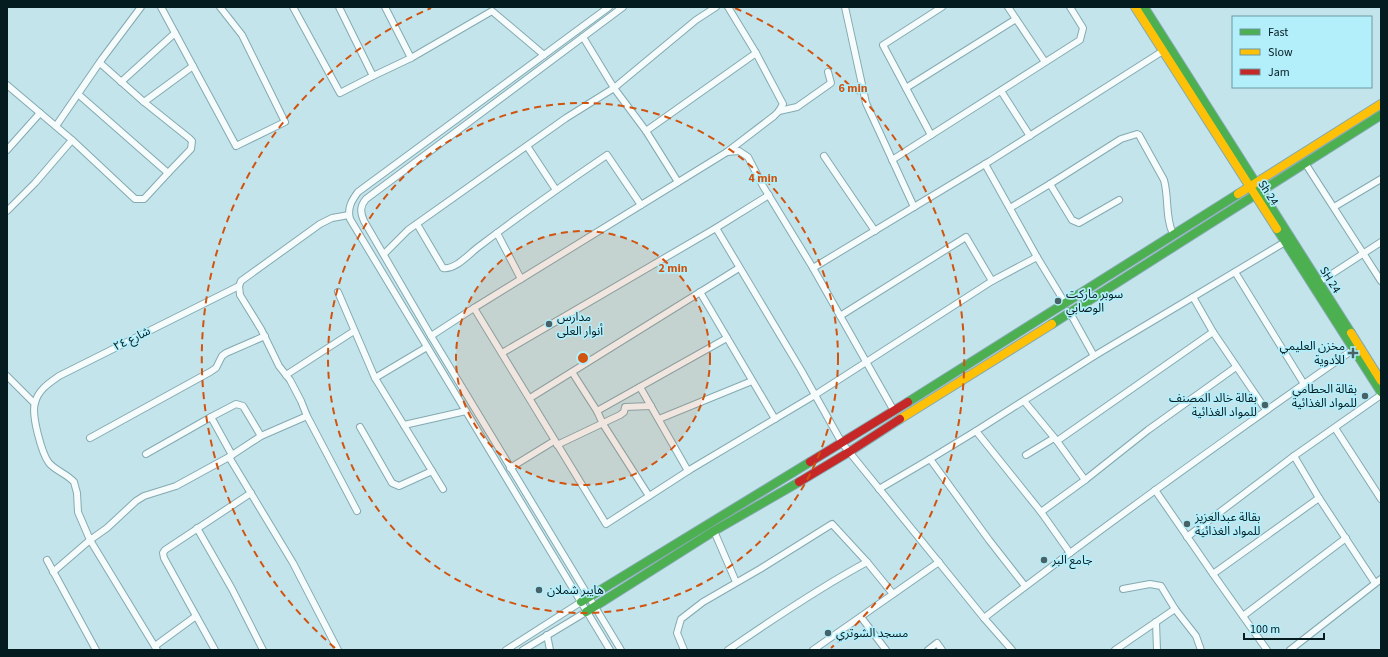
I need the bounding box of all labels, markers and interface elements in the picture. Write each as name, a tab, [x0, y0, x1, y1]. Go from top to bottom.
legend	[1232, 16, 1372, 88]
text: Fast	[1268, 24, 1288, 41]
text: Slow	[1268, 44, 1293, 61]
text: Jam	[1268, 64, 1290, 81]
text: 6 min	[838, 80, 868, 97]
text: 4 min	[748, 170, 778, 187]
street label: Sh 24	[1253, 177, 1283, 209]
text: 2 min	[658, 260, 688, 277]
street label: SH 24	[1315, 263, 1345, 297]
place label: سوبر ماركت الوصابي	[1066, 286, 1123, 317]
marker: سوبر ماركت الوصابي	[1053, 296, 1063, 306]
place label: مدارس أنوار العلى	[557, 309, 603, 340]
marker: مدارس أنوار العلى	[544, 319, 554, 329]
street label: شارع ٢٤	[111, 323, 153, 355]
place label: مخزن العليمي للأدوية	[1280, 338, 1345, 369]
marker: مخزن العليمي للأدوية	[1348, 348, 1358, 358]
centre of rings	[576, 351, 590, 365]
place label: بقالة الحطامي للمواد الغذائية	[1292, 381, 1357, 412]
place label: بقالة خالد المصنف للمواد الغذائية	[1169, 390, 1257, 421]
marker: بقالة الحطامي للمواد الغذائية	[1360, 391, 1370, 401]
marker: بقالة خالد المصنف للمواد الغذائية	[1260, 400, 1270, 410]
place label: بقالة عبدالعزيز للمواد الغذائية	[1194, 509, 1261, 540]
marker: بقالة عبدالعزيز للمواد الغذائية	[1182, 519, 1192, 529]
place label: جامع البر	[1051, 552, 1092, 569]
marker: جامع البر	[1039, 555, 1049, 565]
place label: هايبر شملان	[547, 582, 604, 599]
marker: هايبر شملان	[534, 585, 544, 595]
scale bar	[1244, 615, 1324, 641]
text: 100 m	[1250, 621, 1280, 638]
place label: مسجد الشوتري	[836, 625, 908, 642]
marker: مسجد الشوتري	[823, 628, 833, 638]

